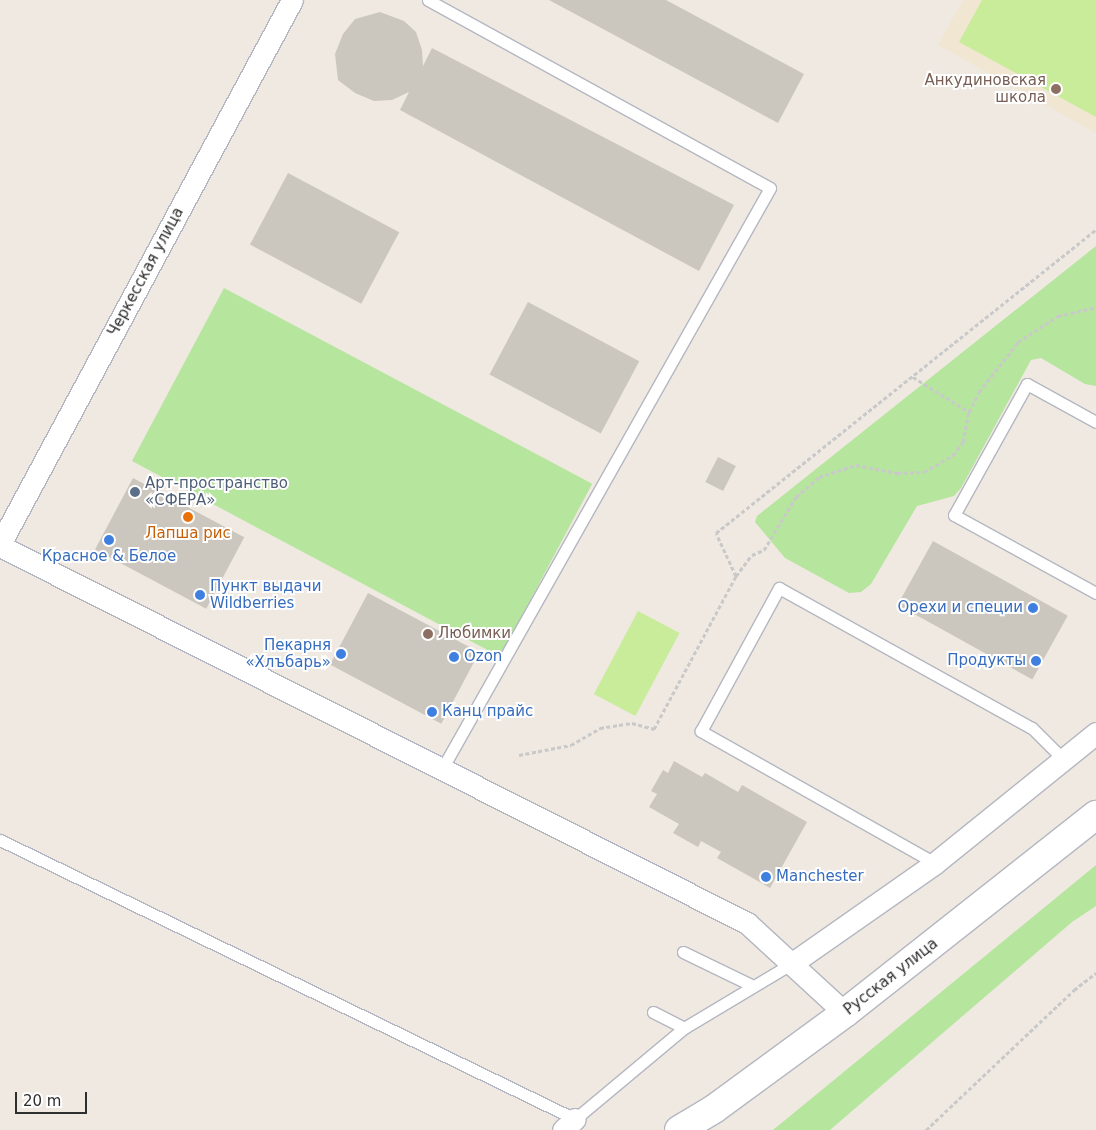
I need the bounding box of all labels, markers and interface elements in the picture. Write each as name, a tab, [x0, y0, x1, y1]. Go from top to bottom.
place label: Анкудиновская школа	[925, 71, 1046, 106]
marker: Анкудиновская школа	[1050, 83, 1062, 95]
street label: Черкесская улица	[104, 204, 188, 340]
place label: Арт-пространство «СФЕРА»	[145, 474, 288, 509]
marker: Арт-пространство «СФЕРА»	[129, 486, 141, 498]
marker: Лапша рис	[182, 511, 194, 523]
place label: Лапша рис	[145, 525, 231, 543]
marker: Красное & Белое	[103, 534, 115, 546]
place label: Красное & Белое	[42, 548, 176, 566]
place label: Пункт выдачи Wildberries	[210, 577, 321, 612]
marker: Пункт выдачи Wildberries	[194, 589, 206, 601]
place label: Орехи и специи	[898, 599, 1023, 617]
marker: Орехи и специи	[1027, 602, 1039, 614]
place label: Любимки	[438, 625, 511, 643]
marker: Любимки	[422, 628, 434, 640]
place label: Пекарня «Хлъбарь»	[245, 636, 331, 671]
marker: Пекарня «Хлъбарь»	[335, 648, 347, 660]
place label: Ozon	[464, 648, 502, 666]
marker: Ozon	[448, 651, 460, 663]
place label: Продукты	[947, 652, 1026, 670]
marker: Продукты	[1030, 655, 1042, 667]
place label: Канц прайс	[442, 703, 533, 721]
marker: Канц прайс	[426, 706, 438, 718]
place label: Manchester	[776, 868, 864, 886]
marker: Manchester	[760, 871, 772, 883]
street label: Русская улица	[841, 935, 941, 1019]
scale bar	[18, 1082, 90, 1114]
text: 20 m	[23, 1092, 61, 1110]

